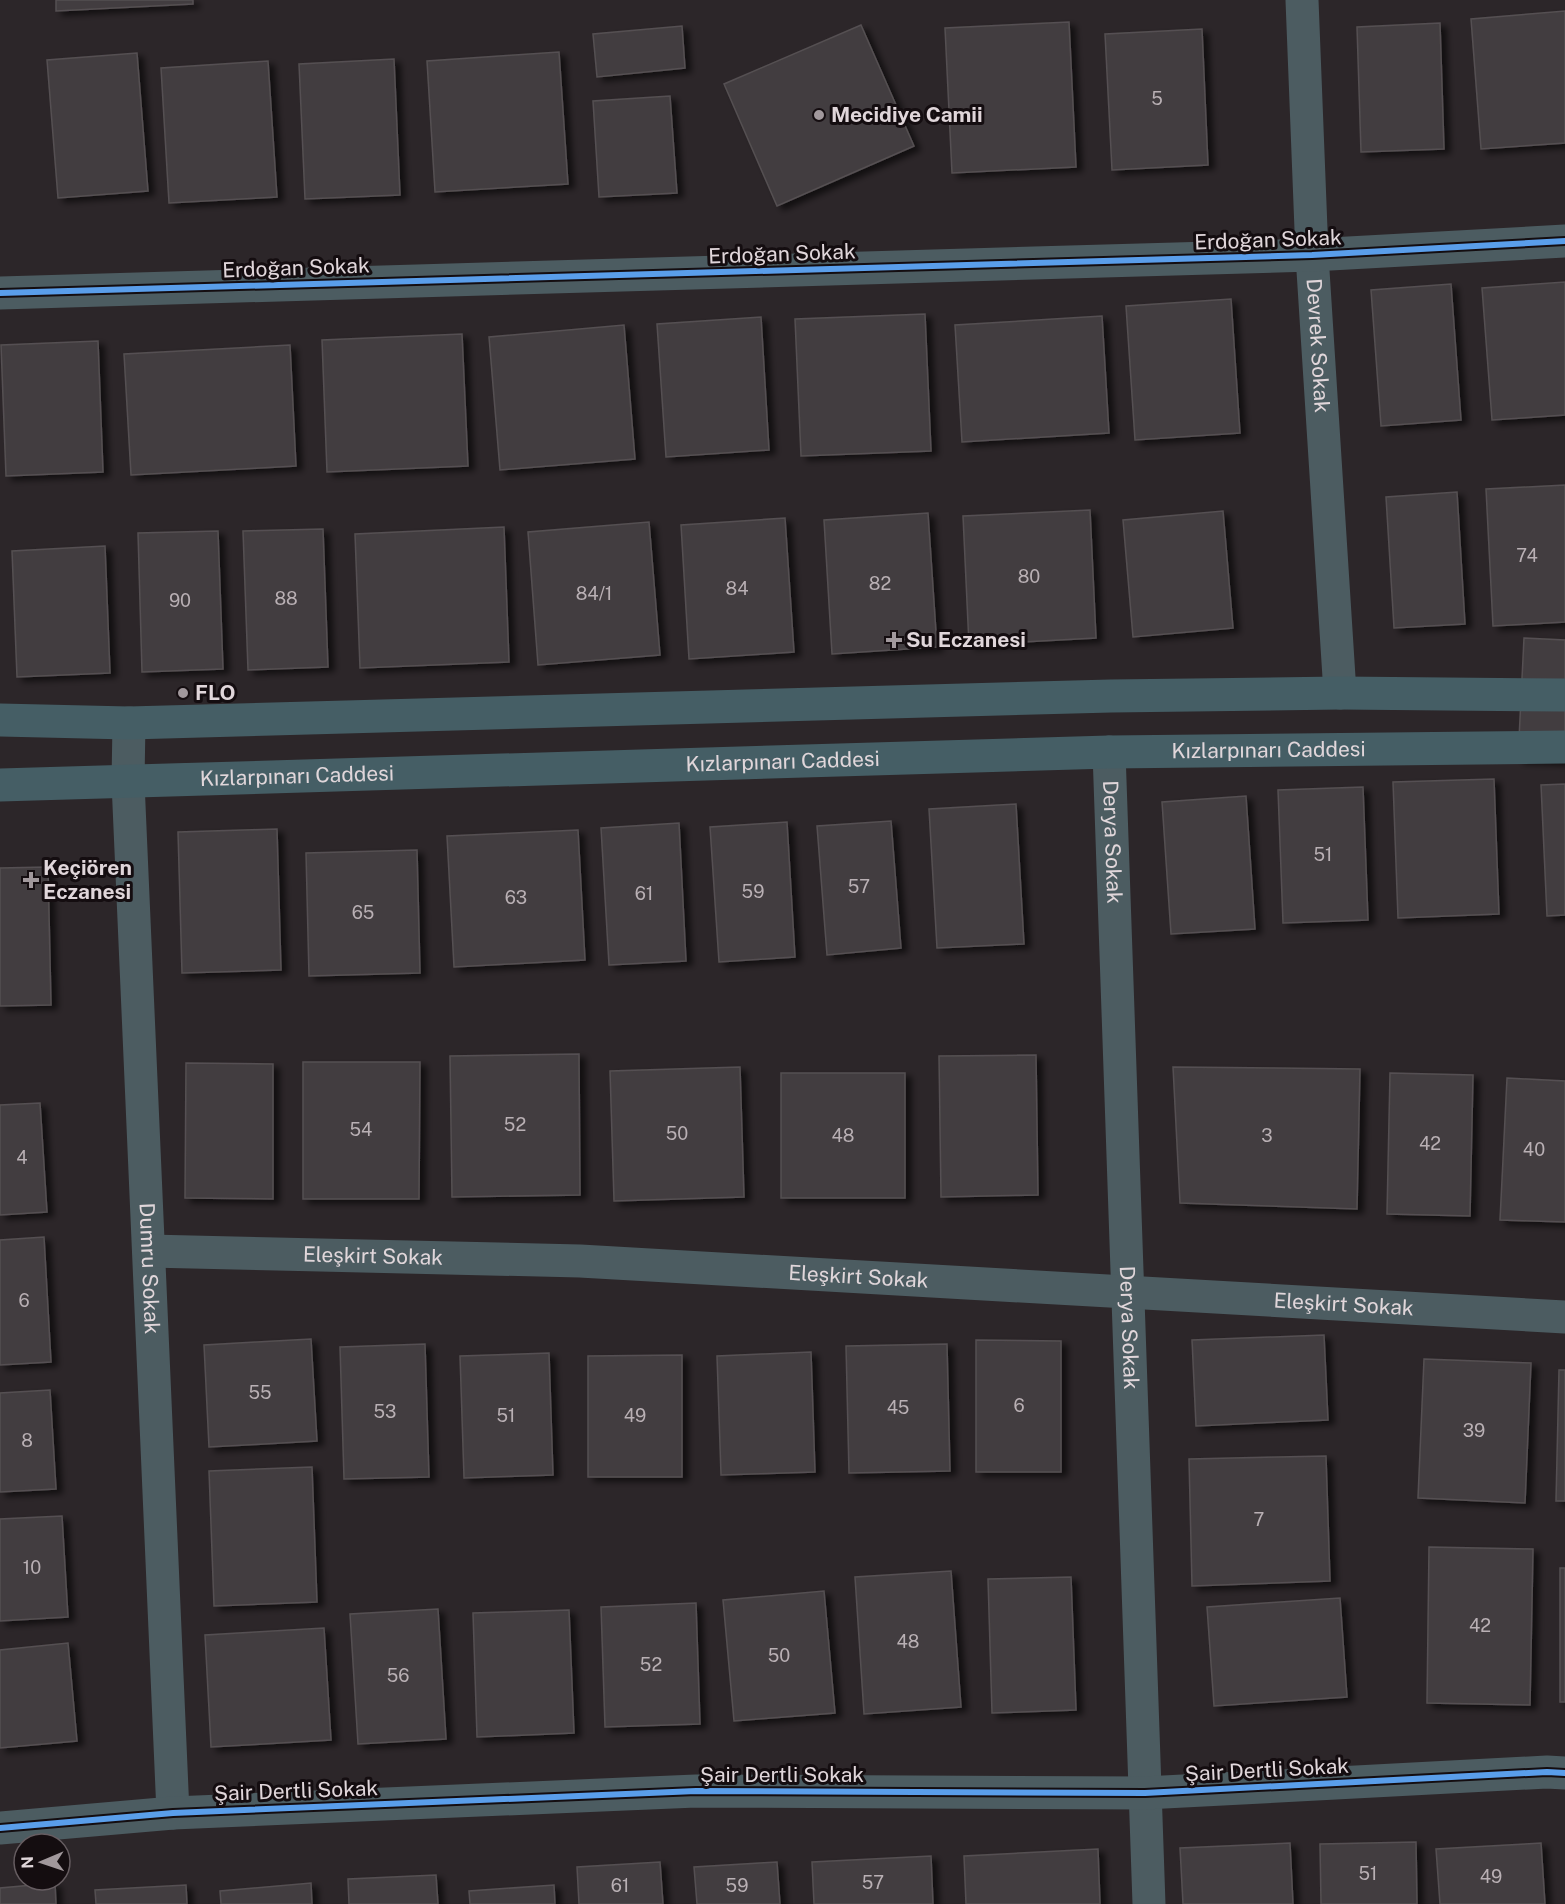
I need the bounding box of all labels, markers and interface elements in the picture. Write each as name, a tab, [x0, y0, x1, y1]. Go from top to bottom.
house number: 5	[1151, 88, 1163, 109]
place label: Mecidiye Camii	[831, 102, 983, 127]
marker: Mecidiye Camii	[812, 108, 826, 122]
street label: Erdoğan Sokak	[1194, 224, 1342, 255]
street label: Erdoğan Sokak	[708, 238, 856, 269]
street label: Erdoğan Sokak	[222, 252, 370, 283]
street label: Devrek Sokak	[1302, 278, 1335, 414]
house number: 74	[1516, 545, 1538, 566]
house number: 80	[1018, 566, 1040, 587]
house number: 82	[869, 573, 891, 594]
house number: 84	[726, 578, 748, 599]
house number: 84/1	[576, 583, 612, 604]
house number: 88	[274, 588, 298, 609]
house number: 90	[169, 590, 191, 611]
place label: Su Eczanesi	[906, 627, 1026, 652]
marker: Su Eczanesi	[887, 633, 901, 647]
place label: FLO	[195, 680, 236, 705]
marker: FLO	[176, 686, 190, 700]
street label: Kızlarpınarı Caddesi	[1171, 736, 1366, 763]
street label: Kızlarpınarı Caddesi	[685, 746, 880, 777]
street label: Kızlarpınarı Caddesi	[199, 760, 394, 791]
street label: Derya Sokak	[1098, 780, 1127, 904]
house number: 51	[1314, 844, 1332, 865]
place label: Keçiören Eczanesi	[43, 855, 132, 904]
marker: Keçiören Eczanesi	[24, 873, 38, 887]
house number: 57	[848, 876, 870, 897]
house number: 59	[742, 881, 764, 902]
house number: 61	[635, 883, 653, 904]
house number: 63	[505, 887, 527, 908]
house number: 65	[352, 902, 374, 923]
house number: 52	[504, 1114, 526, 1135]
house number: 54	[350, 1119, 372, 1140]
house number: 50	[666, 1123, 688, 1144]
house number: 48	[832, 1125, 854, 1146]
house number: 3	[1261, 1125, 1273, 1146]
house number: 42	[1419, 1133, 1441, 1154]
house number: 40	[1523, 1139, 1545, 1160]
house number: 4	[16, 1147, 28, 1168]
street label: Dumru Sokak	[134, 1202, 165, 1335]
street label: Eleşkirt Sokak	[303, 1242, 444, 1270]
street label: Eleşkirt Sokak	[788, 1260, 929, 1293]
street label: Derya Sokak	[1115, 1265, 1144, 1390]
street label: Eleşkirt Sokak	[1273, 1287, 1415, 1320]
house number: 6	[18, 1290, 30, 1311]
house number: 55	[248, 1382, 272, 1403]
house number: 6	[1013, 1395, 1025, 1416]
house number: 45	[887, 1397, 909, 1418]
house number: 53	[374, 1401, 396, 1422]
house number: 51	[497, 1405, 515, 1426]
house number: 49	[624, 1405, 646, 1426]
house number: 39	[1463, 1420, 1485, 1441]
house number: 8	[21, 1430, 33, 1451]
house number: 7	[1254, 1509, 1264, 1530]
house number: 10	[23, 1557, 41, 1578]
house number: 42	[1469, 1615, 1491, 1636]
house number: 48	[897, 1631, 919, 1652]
house number: 50	[768, 1645, 790, 1666]
house number: 52	[640, 1654, 662, 1675]
house number: 56	[387, 1665, 409, 1686]
street label: Şair Dertli Sokak	[1184, 1753, 1350, 1786]
street label: Şair Dertli Sokak	[700, 1762, 864, 1787]
street label: Şair Dertli Sokak	[213, 1775, 379, 1806]
north arrow	[12, 1832, 72, 1892]
text: N	[18, 1856, 37, 1869]
house number: 51	[1359, 1863, 1377, 1884]
house number: 49	[1480, 1866, 1502, 1887]
house number: 57	[862, 1872, 884, 1893]
house number: 61	[611, 1875, 629, 1896]
house number: 59	[726, 1875, 748, 1896]

